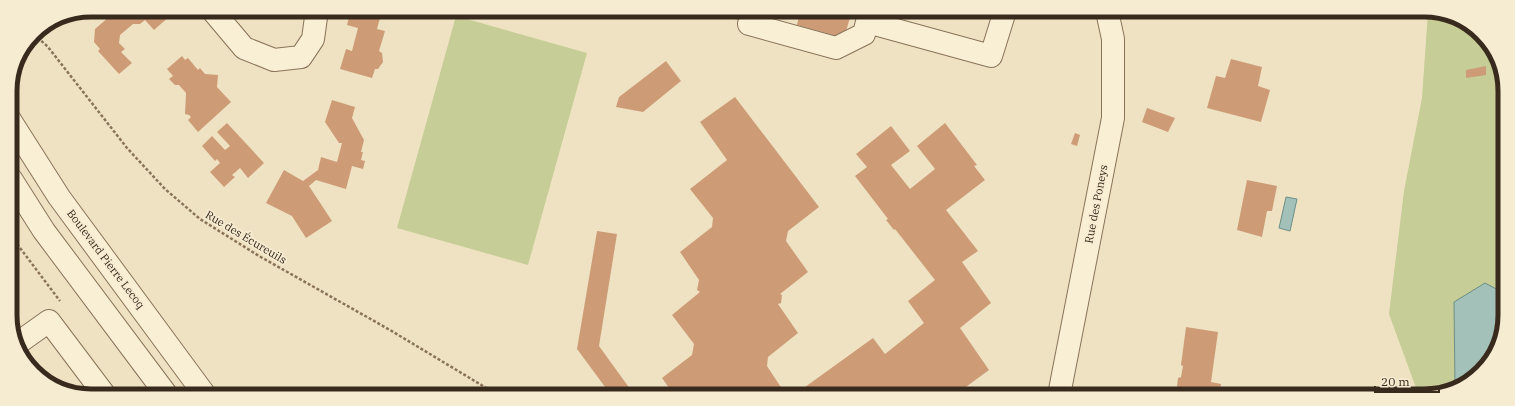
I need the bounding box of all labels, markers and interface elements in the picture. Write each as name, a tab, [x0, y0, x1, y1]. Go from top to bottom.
street label: Rue des Poneys	[1081, 163, 1111, 245]
street label: Boulevard Pierre Lecoq	[64, 207, 148, 312]
street label: Rue des Écureuils	[203, 207, 289, 267]
scale bar	[1375, 368, 1439, 394]
text: 20 m	[1381, 374, 1410, 389]

